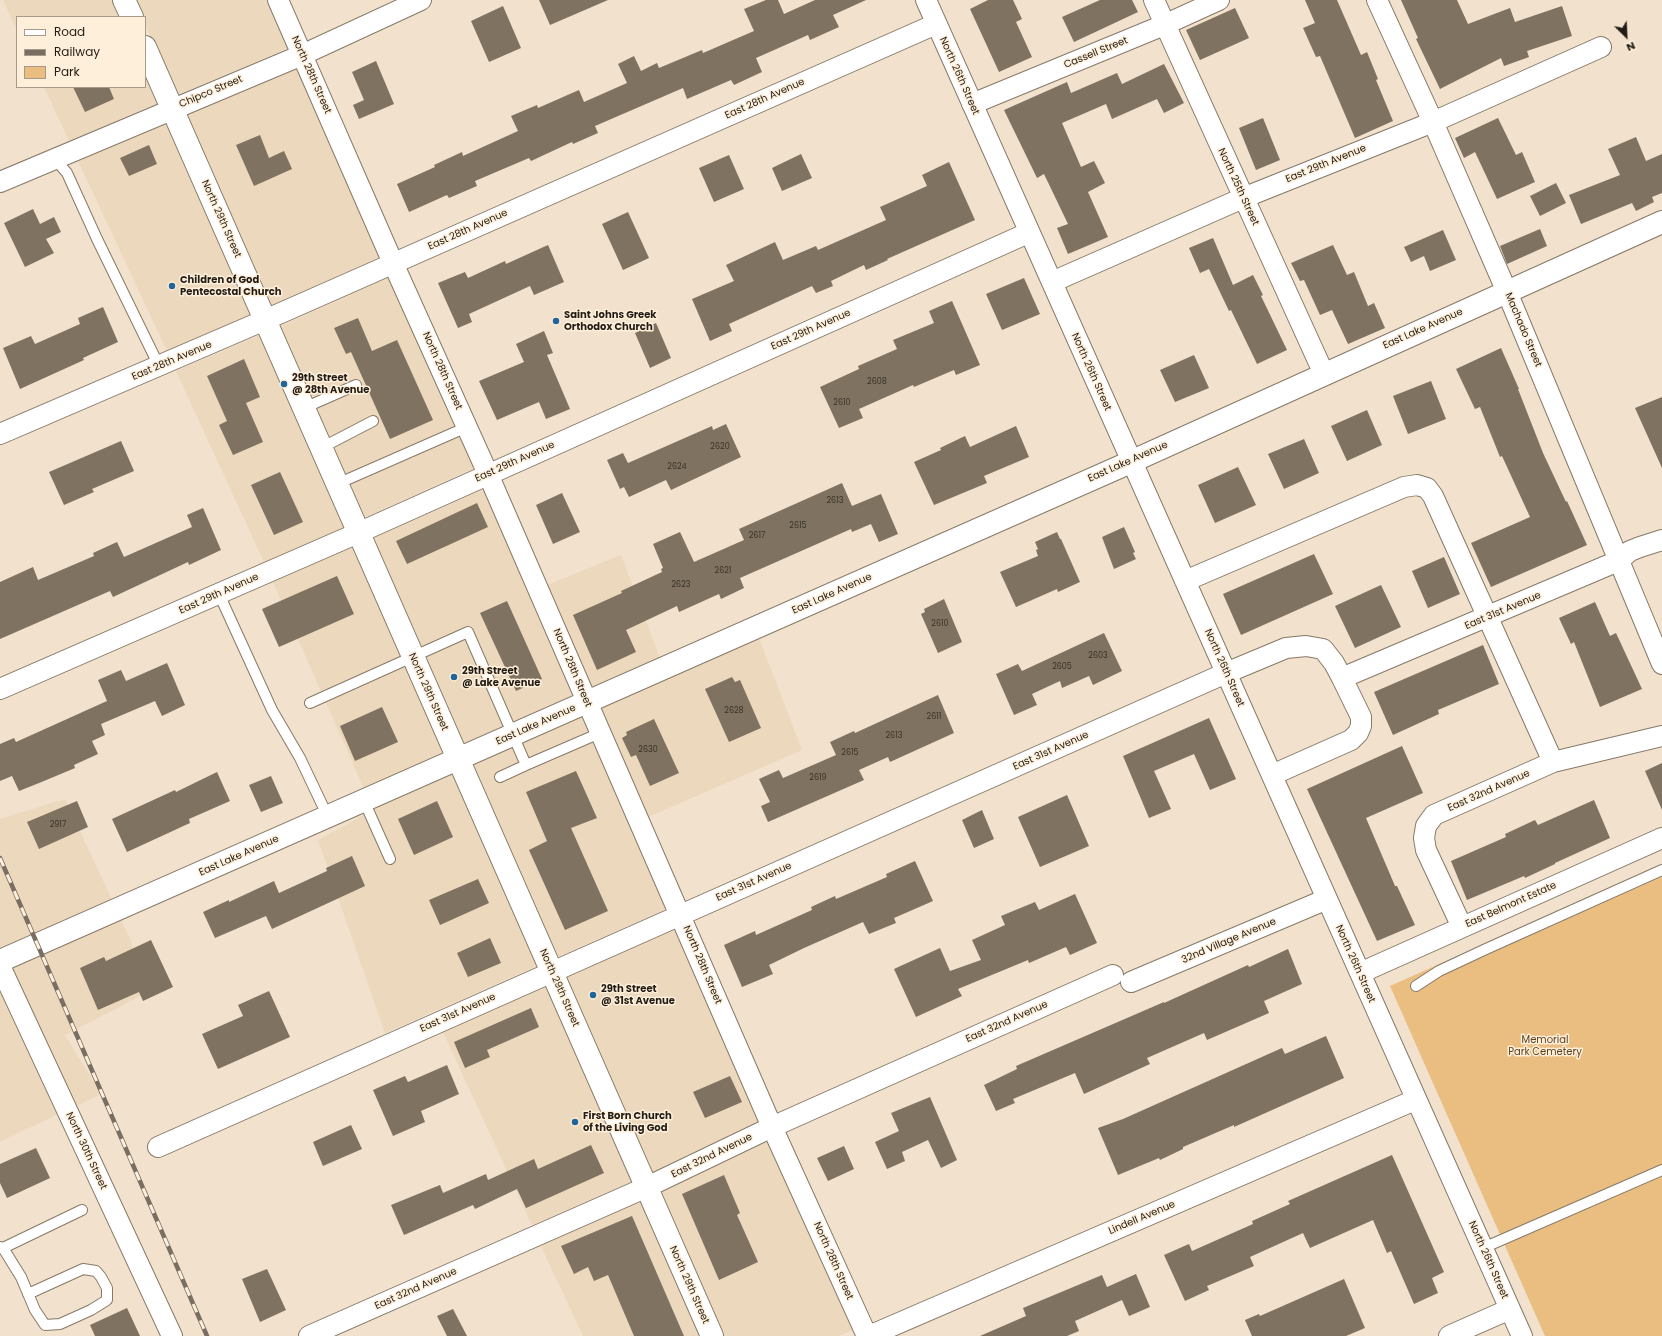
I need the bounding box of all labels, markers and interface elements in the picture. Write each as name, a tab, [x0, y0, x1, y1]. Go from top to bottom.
legend	[16, 16, 146, 88]
north arrow	[1606, 16, 1646, 56]
text: Road	[54, 23, 85, 40]
street label: North 28th Street	[288, 34, 334, 116]
street label: North 26th Street	[936, 35, 982, 117]
street label: Cassell Street	[1062, 35, 1130, 71]
text: N	[1624, 38, 1638, 56]
text: Railway	[54, 43, 100, 60]
text: Park	[54, 63, 80, 80]
street label: Chipco Street	[177, 73, 245, 111]
street label: East 28th Avenue	[723, 76, 807, 122]
street label: East 29th Avenue	[1284, 142, 1368, 186]
street label: North 25th Street	[1215, 146, 1261, 228]
street label: North 29th Street	[198, 178, 244, 260]
street label: East 28th Avenue	[426, 207, 510, 253]
place label: Children of God Pentecostal Church	[180, 274, 281, 298]
marker: Children of God Pentecostal Church	[167, 281, 177, 291]
street label: Machado Street	[1502, 291, 1544, 369]
street label: East Lake Avenue	[1381, 306, 1465, 352]
street label: East 29th Avenue	[769, 307, 853, 353]
place label: Saint Johns Greek Orthodox Church	[564, 309, 657, 332]
marker: Saint Johns Greek Orthodox Church	[551, 316, 561, 326]
street label: North 28th Street	[419, 330, 465, 412]
street label: North 26th Street	[1068, 331, 1114, 413]
street label: East 28th Avenue	[130, 339, 214, 383]
place label: 29th Street @ 28th Avenue	[292, 372, 369, 396]
house number: 2608	[867, 377, 887, 387]
marker: 29th Street @ 28th Avenue	[279, 379, 289, 389]
house number: 2610	[833, 398, 851, 408]
street label: East 29th Avenue	[473, 439, 557, 485]
street label: East Lake Avenue	[1086, 439, 1170, 485]
house number: 2620	[710, 442, 730, 452]
house number: 2624	[667, 462, 687, 472]
house number: 2613	[827, 496, 843, 506]
house number: 2615	[789, 521, 807, 531]
house number: 2617	[749, 531, 765, 541]
house number: 2621	[715, 566, 731, 576]
street label: East 29th Avenue	[177, 571, 261, 617]
street label: East Lake Avenue	[790, 571, 874, 617]
house number: 2623	[672, 580, 690, 590]
street label: East 31st Avenue	[1463, 590, 1543, 632]
house number: 2610	[931, 619, 949, 629]
street label: North 28th Street	[550, 627, 594, 709]
street label: North 26th Street	[1201, 627, 1247, 709]
street label: North 29th Street	[405, 651, 451, 733]
house number: 2603	[1088, 651, 1108, 661]
house number: 2605	[1052, 662, 1072, 672]
place label: 29th Street @ Lake Avenue	[462, 665, 540, 688]
marker: 29th Street @ Lake Avenue	[449, 672, 459, 682]
street label: East Lake Avenue	[494, 702, 578, 748]
house number: 2628	[724, 706, 744, 716]
house number: 2611	[927, 712, 941, 722]
street label: East 31st Avenue	[1011, 729, 1091, 773]
house number: 2613	[886, 731, 902, 741]
house number: 2630	[638, 745, 658, 755]
house number: 2615	[841, 748, 859, 758]
street label: East 32nd Avenue	[1446, 768, 1532, 814]
house number: 2619	[809, 773, 827, 783]
house number: 2917	[50, 820, 66, 830]
street label: East Lake Avenue	[197, 833, 281, 879]
street label: East 31st Avenue	[714, 860, 794, 904]
street label: East Belmont Estate	[1464, 880, 1558, 930]
street label: 32nd Village Avenue	[1180, 916, 1278, 966]
street label: North 26th Street	[1332, 923, 1378, 1005]
street label: North 28th Street	[680, 924, 724, 1006]
street label: North 29th Street	[536, 947, 582, 1029]
place label: 29th Street @ 31st Avenue	[601, 983, 675, 1006]
marker: 29th Street @ 31st Avenue	[588, 990, 598, 1000]
street label: East 31st Avenue	[418, 991, 498, 1035]
street label: East 32nd Avenue	[964, 999, 1050, 1045]
park label: Memorial Park Cemetery	[1508, 1034, 1582, 1058]
street label: North 30th Street	[63, 1110, 109, 1192]
place label: First Born Church of the Living God	[583, 1110, 672, 1134]
marker: First Born Church of the Living God	[570, 1117, 580, 1127]
street label: East 32nd Avenue	[670, 1131, 754, 1181]
street label: Lindell Avenue	[1107, 1199, 1177, 1237]
street label: North 26th Street	[1465, 1219, 1511, 1301]
street label: North 28th Street	[810, 1220, 856, 1302]
street label: North 29th Street	[666, 1244, 712, 1326]
street label: East 32nd Avenue	[373, 1266, 459, 1312]

